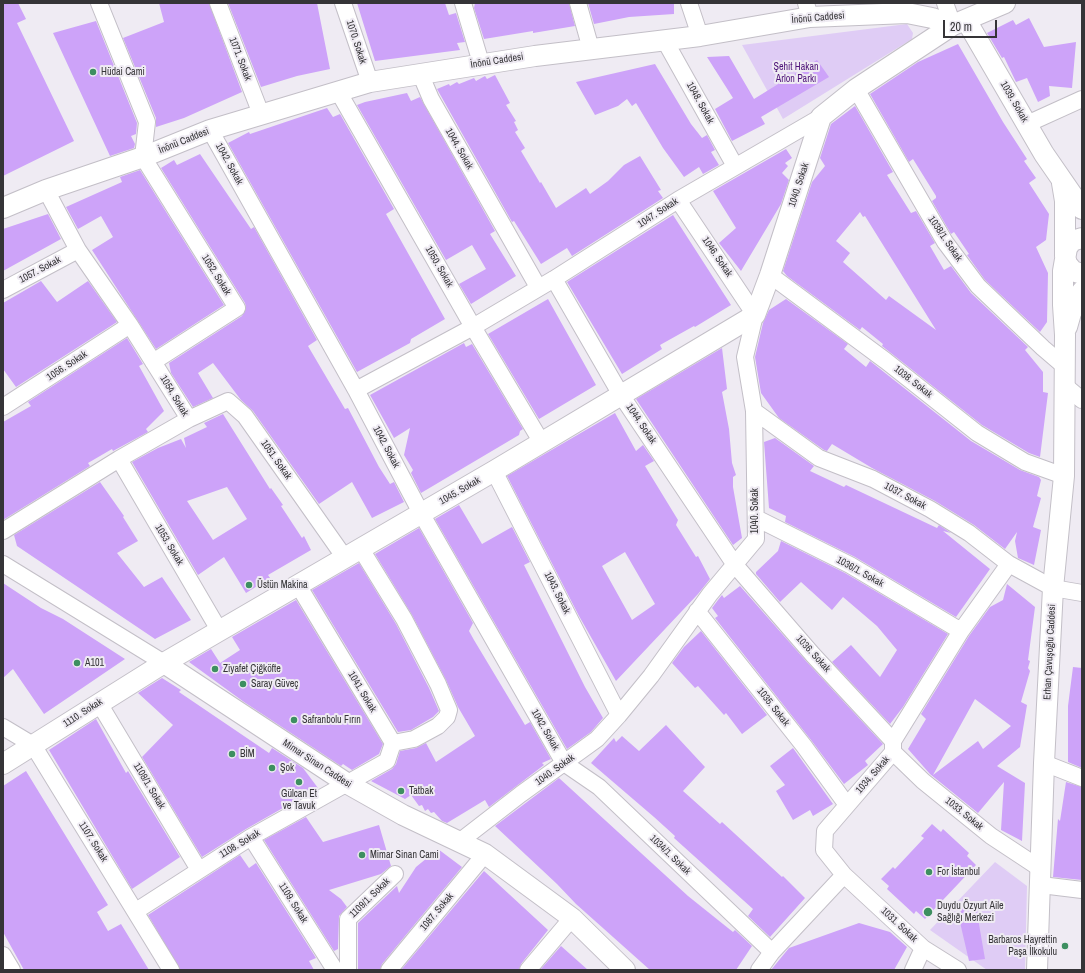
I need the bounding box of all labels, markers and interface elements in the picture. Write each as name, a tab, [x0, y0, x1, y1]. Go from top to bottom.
street label: İnönü Caddesi	[791, 10, 845, 26]
scale bar	[945, 12, 999, 38]
street label: 1070. Sokak	[343, 18, 369, 66]
text: 20 m	[950, 19, 972, 35]
street label: 1071. Sokak	[226, 36, 254, 82]
street label: İnönü Caddesi	[470, 51, 524, 71]
park label: Şehit Hakan Arlon Parkı	[773, 61, 819, 84]
place label: Hüdai Cami	[101, 66, 145, 78]
marker: Hüdai Cami	[88, 67, 98, 77]
street label: 1039. Sokak	[997, 79, 1031, 125]
street label: 1048. Sokak	[684, 80, 716, 126]
street label: İnönü Caddesi	[157, 125, 211, 157]
street label: 1044. Sokak	[442, 126, 476, 172]
street label: 1042. Sokak	[213, 141, 245, 187]
street label: 1040. Sokak	[786, 161, 812, 209]
street label: 1047. Sokak	[636, 196, 680, 230]
street label: 1038/1. Sokak	[925, 214, 965, 264]
street label: 1046. Sokak	[699, 235, 735, 279]
street label: 1050. Sokak	[422, 244, 456, 290]
street label: 1052. Sokak	[199, 252, 233, 298]
street label: 1057. Sokak	[17, 254, 63, 286]
street label: 1056. Sokak	[45, 349, 89, 383]
street label: 1038. Sokak	[891, 363, 935, 401]
street label: 1054. Sokak	[157, 373, 191, 419]
street label: 1044. Sokak	[623, 402, 659, 446]
street label: 1042. Sokak	[370, 424, 402, 470]
street label: 1051. Sokak	[258, 438, 294, 482]
street label: 1045. Sokak	[437, 474, 483, 508]
street label: 1037. Sokak	[882, 480, 928, 512]
street label: 1040. Sokak	[749, 488, 761, 534]
street label: 1053. Sokak	[152, 522, 186, 568]
street label: 1036/1. Sokak	[834, 554, 886, 590]
street label: 1043. Sokak	[541, 570, 573, 616]
place label: Üstün Makina	[257, 579, 308, 591]
marker: Üstün Makina	[244, 580, 254, 590]
street label: Erhan Çavuşoğlu Caddesi	[1042, 604, 1058, 700]
street label: 1036. Sokak	[793, 633, 833, 675]
place label: A101	[85, 657, 104, 669]
marker: A101	[72, 658, 82, 668]
place label: Ziyafet Çiğköfte	[223, 663, 281, 675]
marker: Ziyafet Çiğköfte	[210, 664, 220, 674]
street label: 1041. Sokak	[345, 669, 379, 715]
place label: Saray Güveç	[251, 678, 298, 690]
marker: Saray Güveç	[238, 679, 248, 689]
street label: 1035. Sokak	[754, 685, 792, 729]
street label: 1110. Sokak	[61, 696, 105, 730]
street label: 1042. Sokak	[528, 707, 562, 753]
place label: Safranbolu Fırın	[302, 714, 361, 726]
marker: Safranbolu Fırın	[289, 715, 299, 725]
street label: Mimar Sinan Caddesi	[280, 737, 354, 791]
place label: BİM	[240, 748, 255, 760]
marker: BİM	[227, 749, 237, 759]
street label: 1040. Sokak	[533, 752, 577, 788]
street label: 1034. Sokak	[854, 754, 892, 796]
street label: 1108/1. Sokak	[131, 761, 167, 811]
place label: Şok	[280, 762, 294, 774]
marker: Şok	[267, 763, 277, 773]
marker: Gülcan Et ve Tavuk	[294, 777, 304, 787]
place label: Tatbak	[409, 785, 433, 797]
marker: Tatbak	[396, 786, 406, 796]
place label: Gülcan Et ve Tavuk	[281, 788, 317, 812]
street label: 1033. Sokak	[943, 795, 985, 833]
street label: 1107. Sokak	[76, 820, 110, 864]
street label: 1108. Sokak	[218, 827, 262, 861]
street label: 1034/1. Sokak	[647, 832, 693, 878]
place label: Mimar Sinan Cami	[370, 849, 439, 861]
marker: Mimar Sinan Cami	[357, 850, 367, 860]
place label: For İstanbul	[937, 866, 980, 878]
marker: For İstanbul	[924, 867, 934, 877]
street label: 1109/1. Sokak	[347, 876, 393, 920]
street label: 1109. Sokak	[276, 881, 310, 925]
street label: 1087. Sokak	[418, 891, 456, 933]
place label: Duydu Özyurt Aile Sağlığı Merkezi	[937, 900, 1004, 924]
street label: 1031. Sokak	[878, 905, 920, 945]
marker: Duydu Özyurt Aile Sağlığı Merkezi	[922, 906, 934, 918]
place label: Barbaros Hayrettin Paşa İlkokulu	[988, 934, 1057, 958]
marker: Barbaros Hayrettin Paşa İlkokulu	[1060, 941, 1070, 951]

